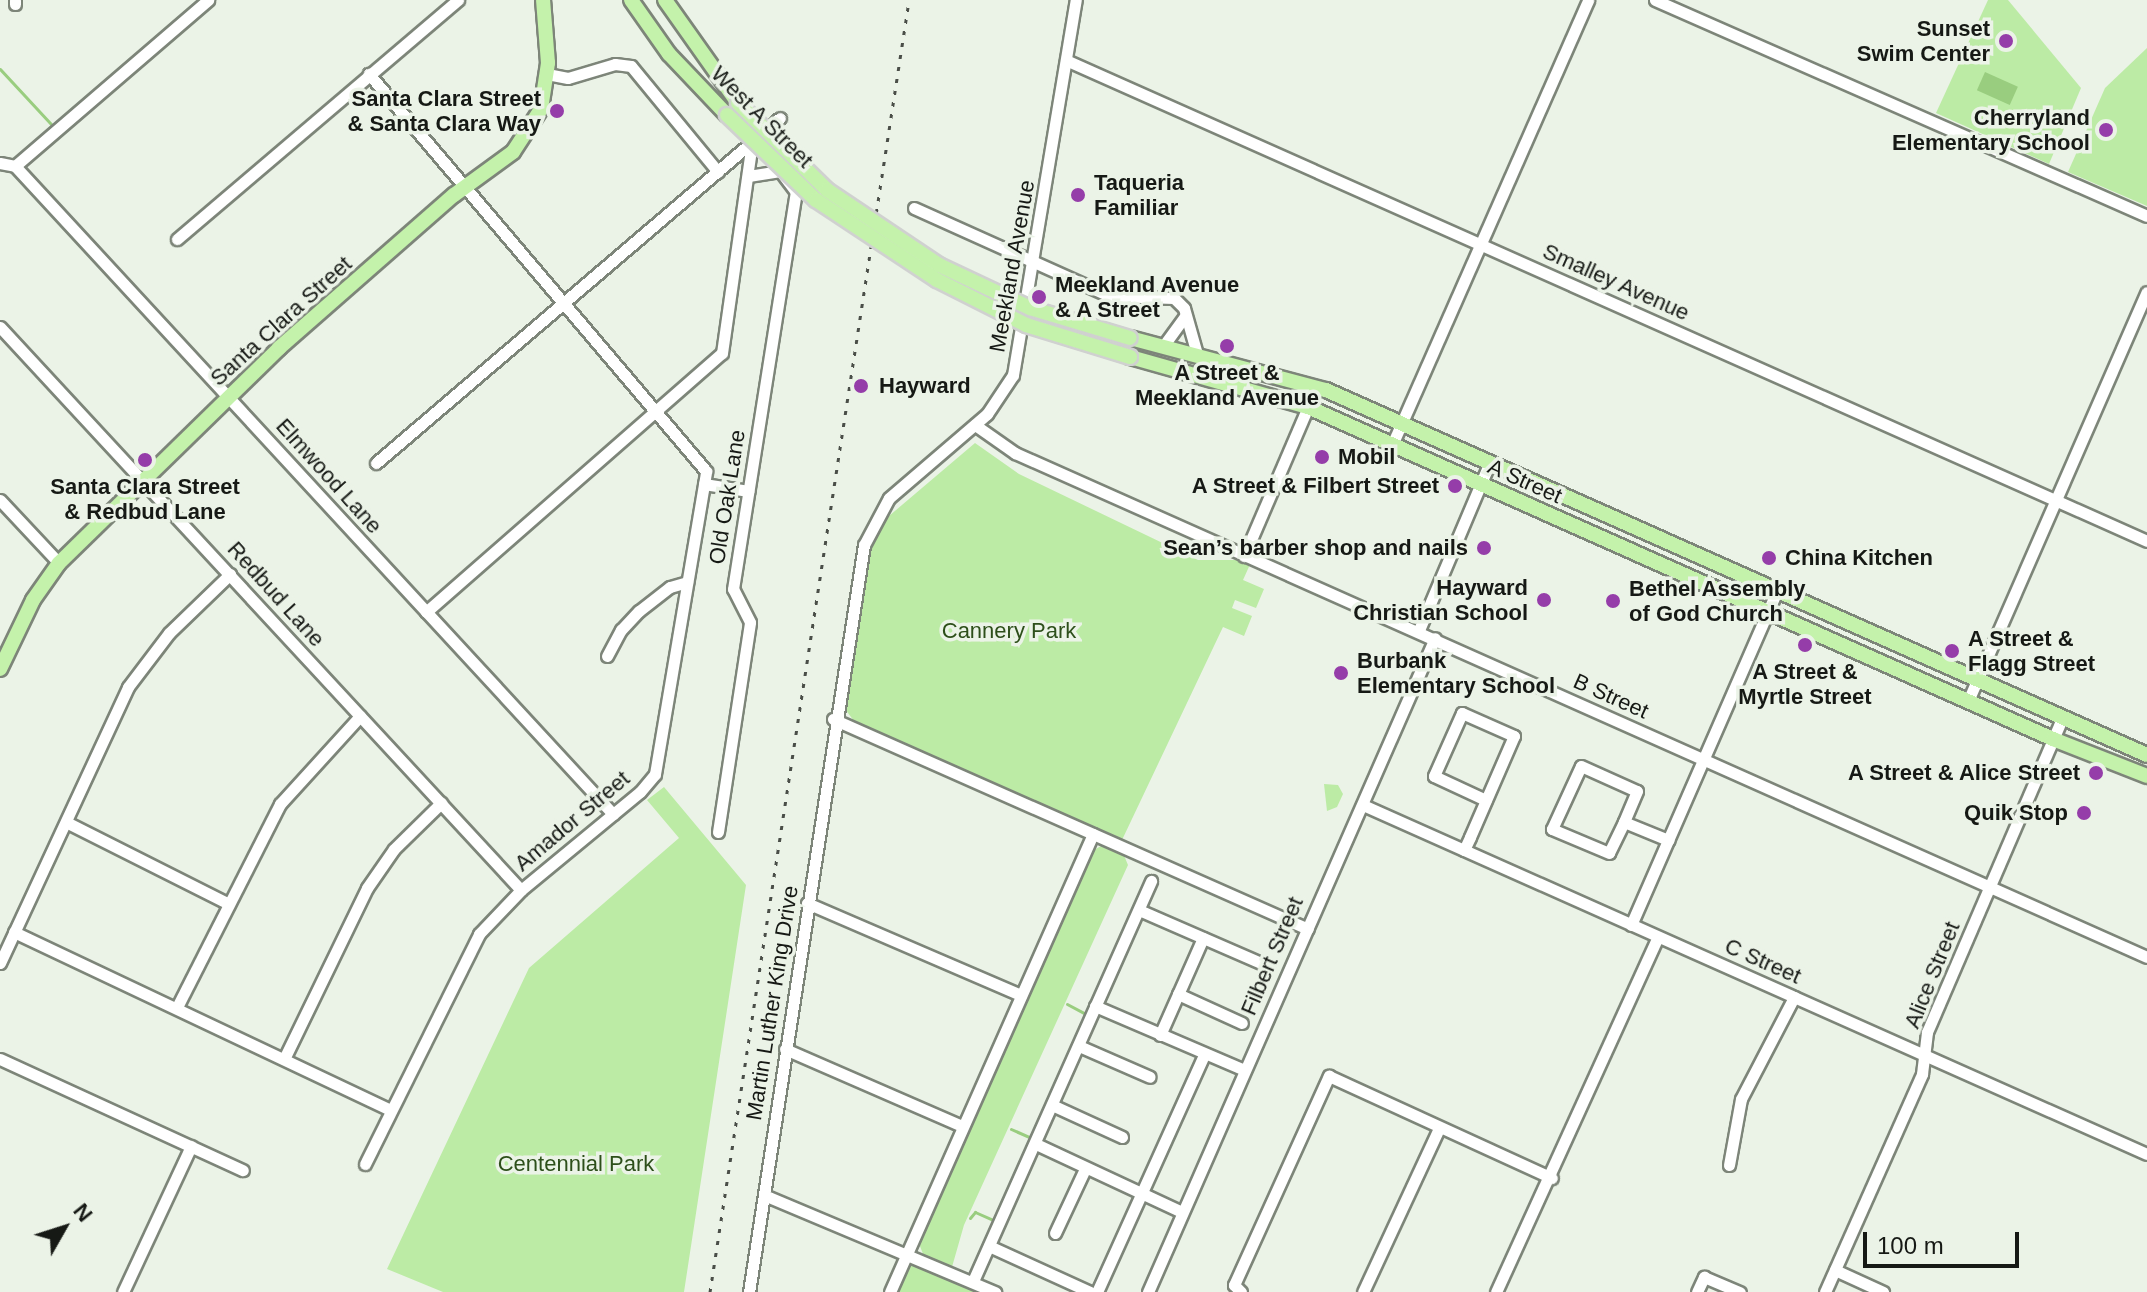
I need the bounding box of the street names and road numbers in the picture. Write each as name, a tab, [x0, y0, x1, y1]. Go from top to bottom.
street label: West A Street	[705, 60, 819, 174]
street label: Meekland Avenue	[984, 177, 1040, 355]
street label: Smalley Avenue	[1538, 238, 1694, 326]
street label: Santa Clara Street	[205, 251, 357, 391]
street label: Elmwood Lane	[270, 413, 388, 539]
street label: Old Oak Lane	[703, 428, 751, 566]
street label: A Street	[1483, 453, 1567, 509]
street label: Redbud Lane	[222, 536, 330, 652]
street label: B Street	[1569, 668, 1653, 724]
street label: Amador Street	[509, 765, 635, 877]
street label: Martin Luther King Drive	[740, 884, 804, 1122]
street label: Filbert Street	[1235, 893, 1309, 1019]
street label: Alice Street	[1899, 918, 1965, 1032]
street label: C Street	[1721, 933, 1805, 989]

